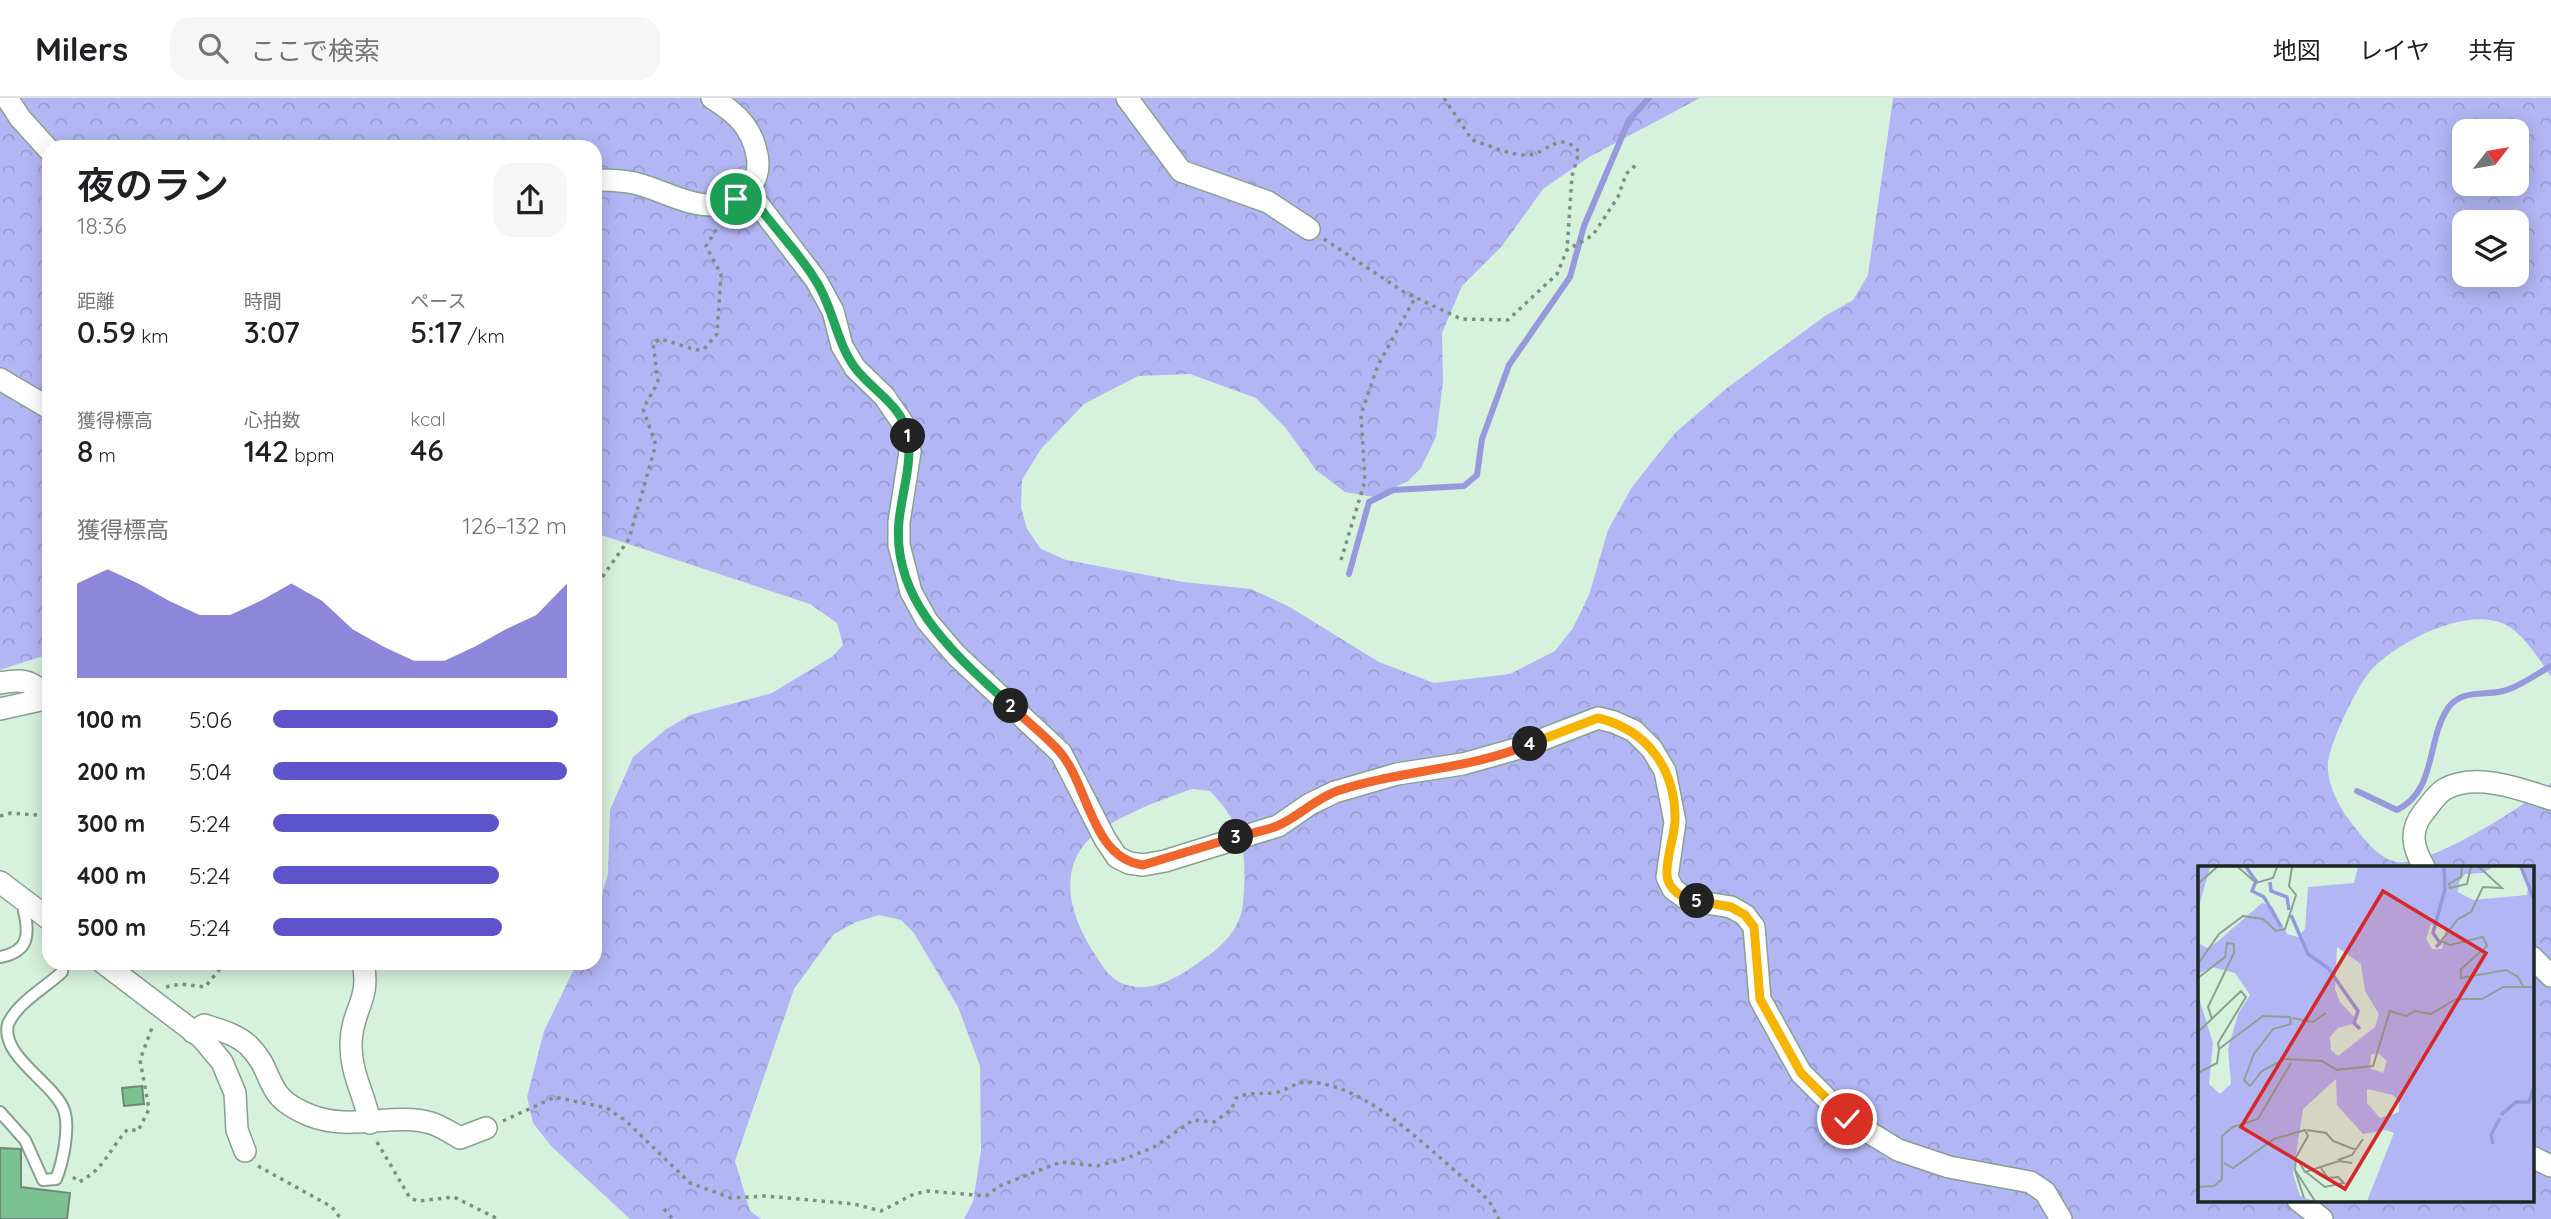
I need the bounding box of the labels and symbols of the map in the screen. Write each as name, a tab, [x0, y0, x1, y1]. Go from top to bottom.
north arrow	[2452, 119, 2529, 196]
pin	[706, 169, 766, 229]
pin: 1	[890, 418, 926, 454]
pin: 2	[993, 688, 1028, 724]
pin: 4	[1512, 726, 1548, 762]
pin: 3	[1218, 820, 1254, 854]
inset map	[2198, 866, 2534, 1202]
pin: 5	[1680, 884, 1714, 918]
pin	[1817, 1089, 1877, 1149]

